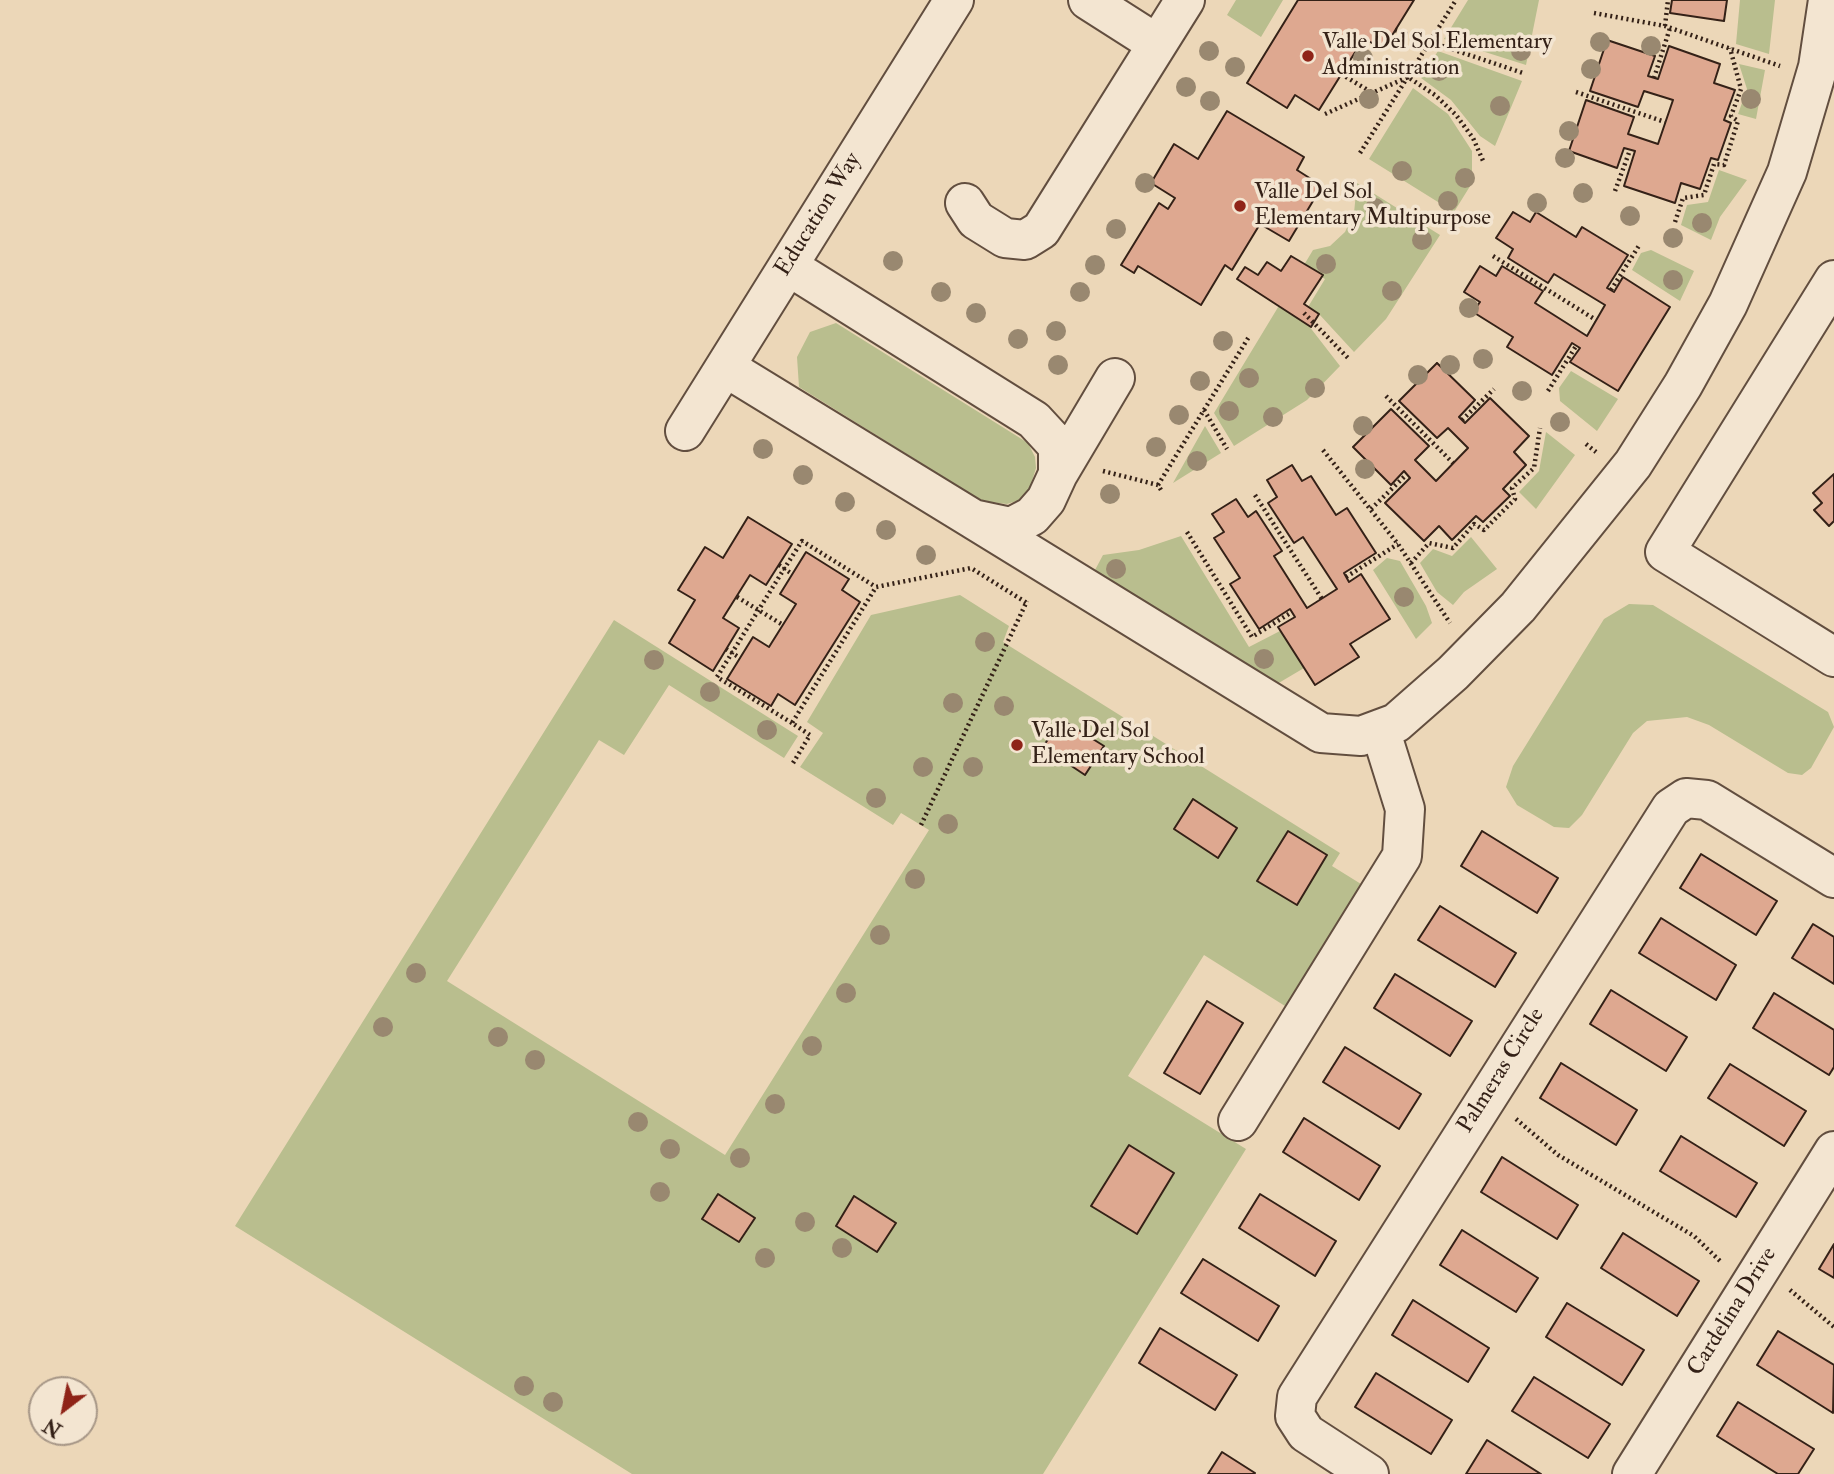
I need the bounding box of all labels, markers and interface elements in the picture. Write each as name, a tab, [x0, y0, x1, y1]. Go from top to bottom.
place label: Valle Del Sol Elementary Administration	[1322, 29, 1552, 83]
marker: Valle Del Sol Elementary Administration	[1300, 48, 1316, 64]
street label: Education Way	[770, 148, 868, 282]
place label: Valle Del Sol Elementary Multipurpose	[1254, 179, 1491, 233]
marker: Valle Del Sol Elementary Multipurpose	[1232, 198, 1248, 214]
place label: Valle Del Sol Elementary School	[1031, 718, 1205, 772]
marker: Valle Del Sol Elementary School	[1009, 737, 1025, 753]
street label: Palmeras Circle	[1453, 1003, 1551, 1139]
street label: Cardelina Drive	[1683, 1243, 1783, 1381]
north arrow	[28, 1376, 98, 1446]
text: N	[39, 1412, 67, 1442]

